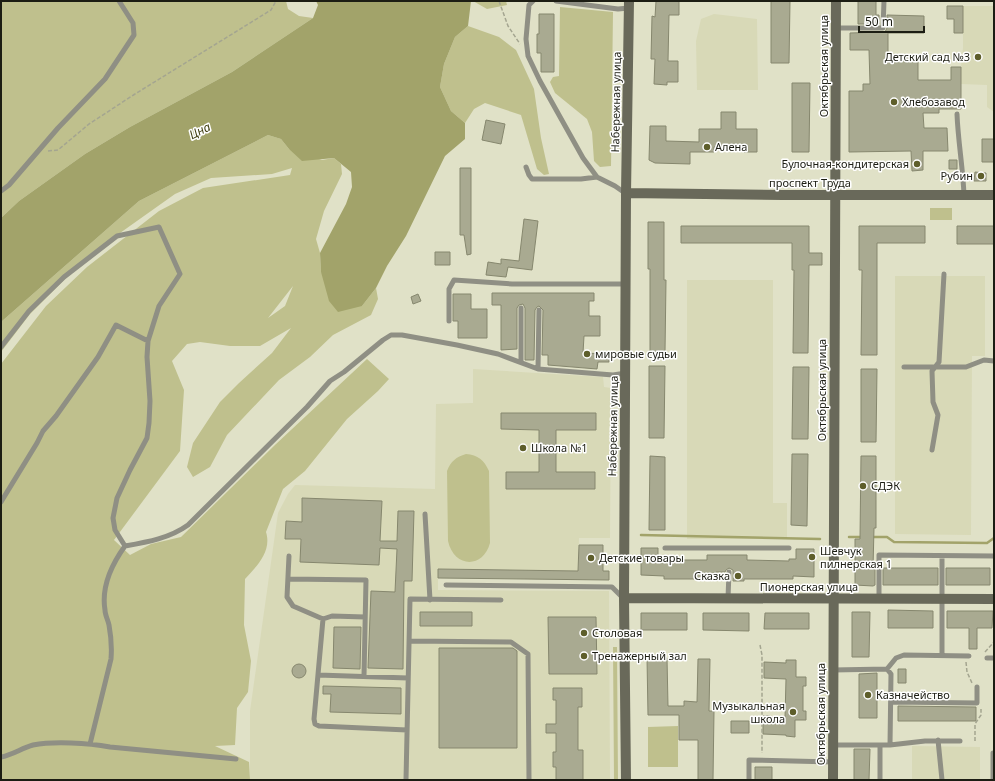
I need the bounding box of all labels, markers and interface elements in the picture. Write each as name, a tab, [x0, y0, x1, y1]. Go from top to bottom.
scale bar	[859, 8, 924, 34]
text: 50 m	[865, 13, 893, 30]
street label: Октябрьская улица	[816, 15, 831, 117]
place label: Детский сад №3	[885, 49, 970, 64]
street label: Набережная улица	[607, 51, 624, 153]
marker: Детский сад №3	[973, 52, 983, 62]
place label: Хлебозавод	[902, 94, 965, 109]
marker: Хлебозавод	[889, 97, 899, 107]
water label: Цна	[186, 118, 214, 143]
place label: Алена	[715, 139, 747, 154]
marker: Алена	[702, 142, 712, 152]
place label: Булочная-кондитерская	[782, 156, 909, 171]
marker: Булочная-кондитерская	[912, 159, 922, 169]
place label: Рубин	[941, 168, 973, 183]
marker: Рубин	[976, 171, 986, 181]
street label: проспект Труда	[769, 175, 851, 190]
street label: Октябрьская улица	[814, 339, 829, 441]
place label: мировые судьи	[595, 346, 677, 361]
marker: мировые судьи	[582, 349, 592, 359]
street label: Набережная улица	[604, 375, 621, 477]
place label: Школа №1	[531, 440, 588, 455]
marker: Школа №1	[518, 443, 528, 453]
place label: СДЭК	[871, 478, 900, 493]
marker: СДЭК	[858, 481, 868, 491]
place label: Шевчук пилнерская 1	[820, 543, 892, 571]
place label: Детские товары	[599, 550, 684, 565]
marker: Шевчук пилнерская 1	[807, 552, 817, 562]
marker: Детские товары	[586, 553, 596, 563]
place label: Сказка	[694, 568, 730, 583]
marker: Сказка	[733, 571, 743, 581]
street label: Пионерская улица	[760, 579, 858, 594]
place label: Столовая	[592, 625, 642, 640]
marker: Столовая	[579, 628, 589, 638]
place label: Тренажерный зал	[592, 648, 687, 663]
marker: Тренажерный зал	[579, 651, 589, 661]
street label: Октябрьская улица	[813, 663, 828, 765]
place label: Казначейство	[876, 687, 950, 702]
marker: Казначейство	[863, 690, 873, 700]
place label: Музыкальная школа	[712, 698, 785, 726]
marker: Музыкальная школа	[788, 707, 798, 717]

